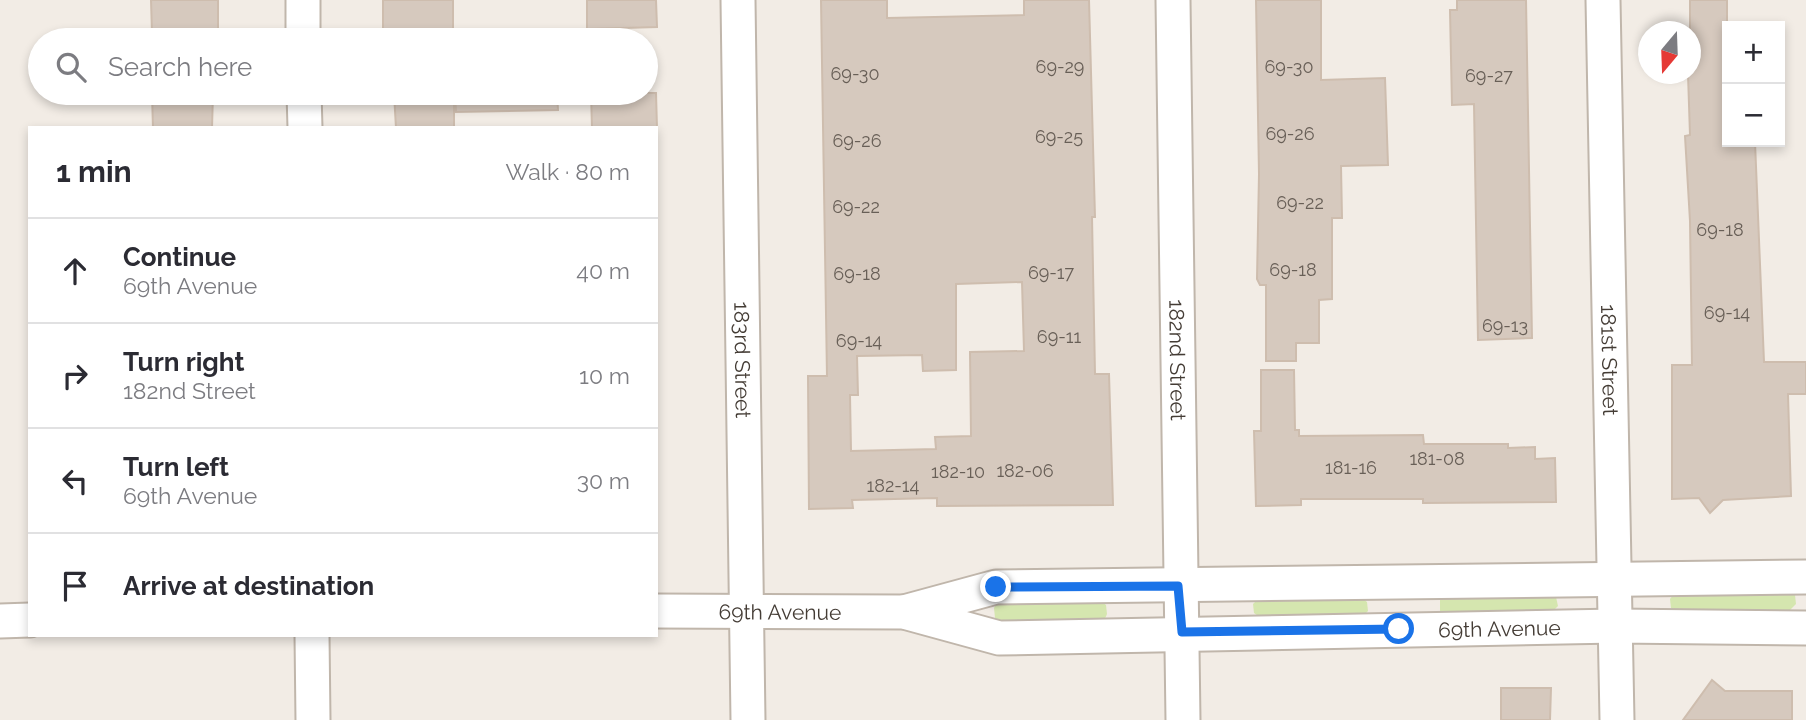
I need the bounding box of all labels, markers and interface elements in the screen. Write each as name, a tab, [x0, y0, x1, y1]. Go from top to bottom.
north arrow	[1638, 21, 1701, 84]
map controls	[1722, 21, 1785, 147]
button: +	[1722, 21, 1785, 84]
search box	[28, 28, 658, 105]
icon: search	[52, 48, 90, 86]
text: Search here	[108, 52, 252, 82]
house number: 69-29	[1036, 56, 1084, 77]
house number: 69-30	[1265, 56, 1314, 77]
house number: 69-30	[831, 63, 880, 84]
house number: 69-27	[1465, 65, 1513, 86]
button: −	[1722, 84, 1785, 147]
house number: 69-26	[1265, 123, 1315, 144]
house number: 69-25	[1035, 126, 1083, 147]
house number: 69-26	[832, 130, 882, 151]
text: 1 min	[56, 154, 132, 189]
text: Walk · 80 m	[505, 158, 630, 185]
house number: 69-22	[1276, 192, 1324, 213]
house number: 69-22	[832, 196, 880, 217]
house number: 69-18	[1696, 219, 1744, 240]
text: Continue	[123, 242, 236, 272]
icon: ahead	[56, 252, 94, 290]
text: 40 m	[576, 257, 630, 284]
house number: 69-18	[1269, 259, 1317, 280]
house number: 69-17	[1028, 262, 1074, 283]
house number: 69-18	[833, 263, 881, 284]
text: 69th Avenue	[123, 272, 257, 299]
street label: 182nd Street	[1165, 299, 1191, 421]
street label: 183rd Street	[730, 302, 756, 418]
house number: 69-14	[1704, 302, 1750, 323]
street label: 181st Street	[1596, 304, 1624, 416]
house number: 69-13	[1482, 315, 1528, 336]
house number: 69-11	[1037, 326, 1081, 347]
house number: 69-14	[836, 330, 882, 351]
text: Turn right	[123, 347, 244, 377]
icon: right	[56, 357, 94, 395]
text: 10 m	[579, 362, 630, 389]
text: 182nd Street	[123, 377, 256, 404]
house number: 181-08	[1409, 448, 1465, 469]
text: Turn left	[123, 452, 229, 482]
house number: 181-16	[1325, 457, 1377, 478]
house number: 182-06	[996, 460, 1054, 481]
house number: 182-10	[931, 461, 985, 482]
icon: left	[56, 462, 94, 500]
text: 30 m	[577, 467, 630, 494]
house number: 182-14	[867, 475, 920, 496]
text: 69th Avenue	[123, 482, 257, 509]
icon: arrive	[56, 567, 94, 605]
text: Arrive at destination	[123, 571, 374, 601]
route end	[980, 571, 1011, 602]
street label: 69th Avenue	[719, 599, 841, 624]
route start	[1383, 613, 1414, 644]
street label: 69th Avenue	[1438, 615, 1561, 642]

